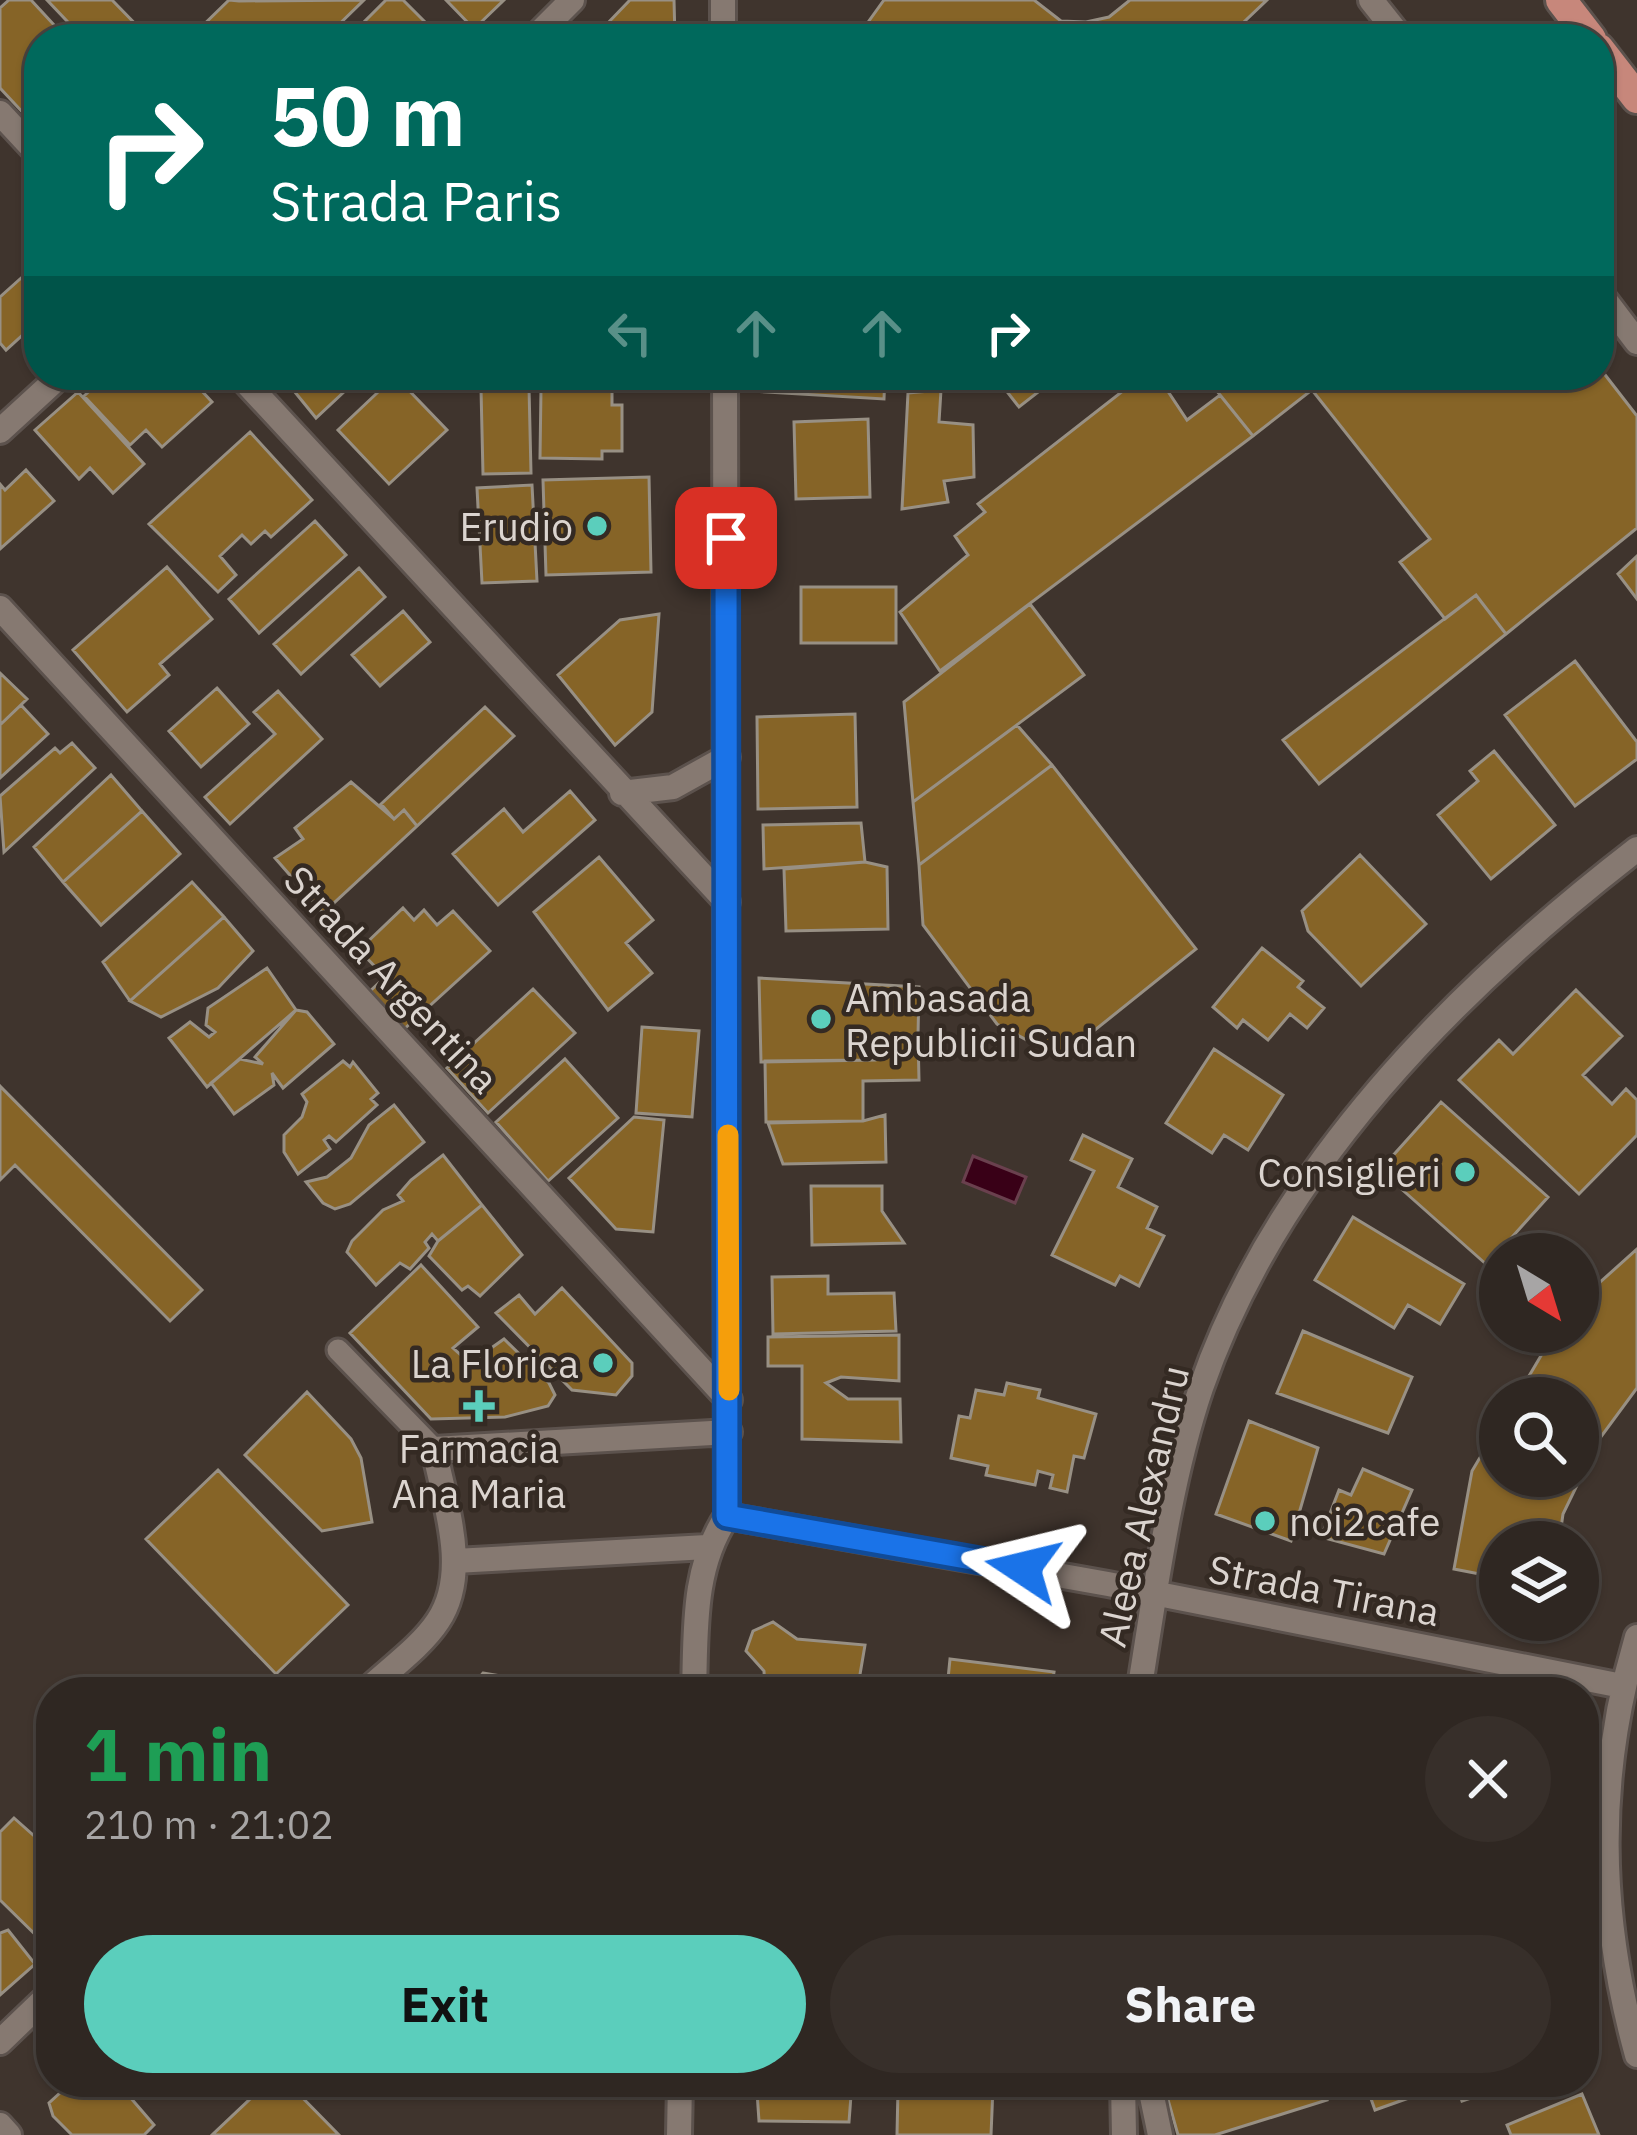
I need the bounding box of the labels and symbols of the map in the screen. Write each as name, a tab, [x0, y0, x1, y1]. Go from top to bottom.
pin	[675, 487, 777, 589]
place label: Erudio	[460, 501, 573, 552]
marker: Erudio	[584, 513, 610, 539]
street label: Strada Argentina	[274, 855, 510, 1103]
place label: Ambasada Republicii Sudan	[845, 972, 1137, 1068]
marker: Ambasada Republicii Sudan	[808, 1006, 834, 1032]
place label: Consiglieri	[1258, 1147, 1441, 1198]
marker: Consiglieri	[1452, 1159, 1478, 1185]
north arrow	[1479, 1233, 1599, 1353]
place label: La Florica	[411, 1338, 579, 1389]
marker: La Florica	[590, 1350, 616, 1376]
street label: Aleea Alexandru	[1086, 1361, 1200, 1651]
marker: Farmacia Ana Maria	[466, 1393, 492, 1419]
place label: Farmacia Ana Maria	[392, 1423, 566, 1519]
place label: noi2cafe	[1289, 1496, 1440, 1547]
position arrow	[960, 1505, 1086, 1631]
marker: noi2cafe	[1252, 1508, 1278, 1534]
street label: Strada Tirana	[1204, 1543, 1444, 1637]

